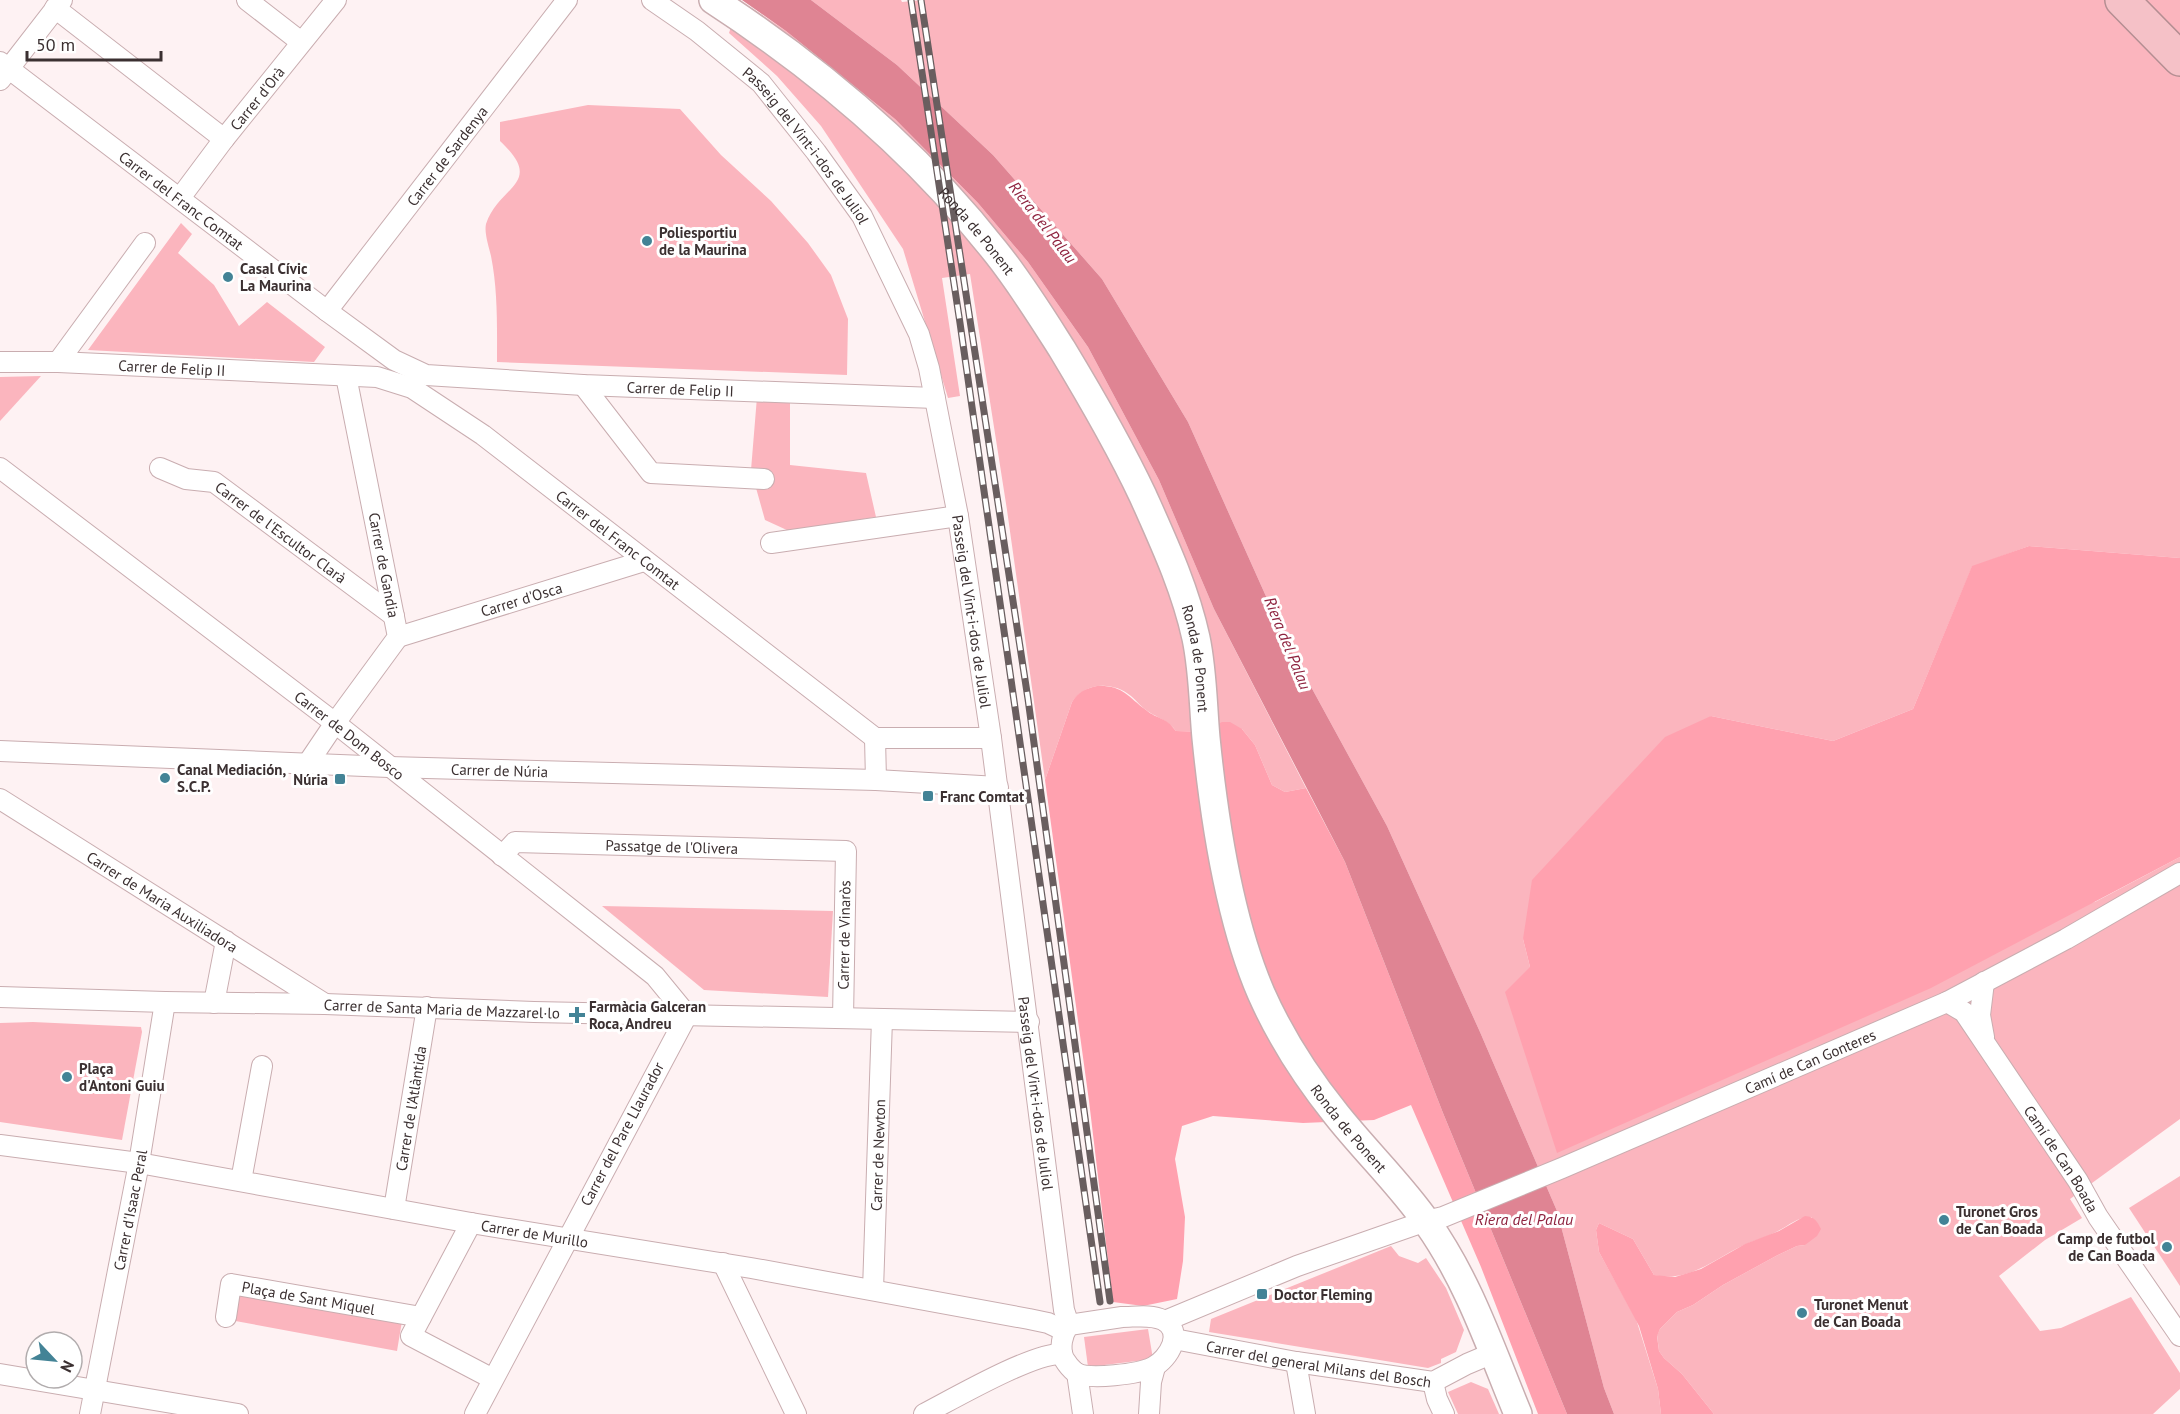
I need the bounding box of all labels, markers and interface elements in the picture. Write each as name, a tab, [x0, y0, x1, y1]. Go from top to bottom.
scale bar	[27, 24, 160, 62]
text: 50 m	[36, 33, 75, 56]
street label: Carrer d'Orà	[226, 63, 288, 134]
street label: Passeig del Vint-i-dos de Juliol	[739, 63, 874, 227]
street label: Carrer de Sardenya	[402, 102, 491, 210]
street label: Carrer del Franc Comtat	[115, 147, 248, 254]
water label: Riera del Palau	[1005, 177, 1081, 267]
street label: Ronda de Ponent	[935, 183, 1019, 278]
place label: Poliesportiu de la Maurina	[659, 223, 747, 259]
marker: Poliesportiu de la Maurina	[640, 234, 654, 248]
place label: Casal Cívic La Maurina	[240, 259, 311, 295]
marker: Casal Cívic La Maurina	[221, 270, 235, 284]
street label: Carrer de Felip II	[118, 355, 226, 379]
street label: Carrer de Felip II	[626, 377, 734, 400]
street label: Carrer de l'Escultor Clarà	[212, 477, 350, 587]
street label: Carrer del Franc Comtat	[552, 486, 684, 593]
street label: Carrer de Gandia	[364, 511, 404, 619]
street label: Passeig del Vint-i-dos de Juliol	[948, 514, 996, 710]
street label: Carrer d'Osca	[478, 577, 564, 620]
water label: Riera del Palau	[1260, 594, 1316, 692]
street label: Ronda de Ponent	[1178, 602, 1214, 713]
street label: Carrer de Dom Bosco	[291, 686, 408, 784]
street label: Carrer de Núria	[451, 759, 548, 781]
place label: Canal Mediación, S.C.P.	[177, 760, 286, 796]
place label: Núria	[293, 770, 328, 789]
marker: Canal Mediación, S.C.P.	[158, 771, 172, 785]
marker: Núria	[333, 772, 347, 786]
place label: Franc Comtat	[940, 787, 1025, 806]
marker: Franc Comtat	[921, 789, 935, 803]
street label: Passatge de l'Olivera	[605, 835, 738, 858]
street label: Carrer de Maria Auxiliadora	[83, 847, 242, 956]
street label: Carrer de Vinaròs	[834, 880, 854, 990]
street label: Carrer de Santa Maria de Mazzarel·lo	[323, 994, 560, 1022]
street label: Passeig del Vint-i-dos de Juliol	[1015, 995, 1058, 1192]
place label: Farmàcia Galceran Roca, Andreu	[589, 997, 706, 1033]
marker: Farmàcia Galceran Roca, Andreu	[570, 1008, 584, 1022]
street label: Camí de Can Gonteres	[1742, 1024, 1879, 1098]
street label: Carrer de l'Atlàntida	[391, 1044, 430, 1172]
place label: Plaça d'Antoni Guiu	[79, 1059, 165, 1095]
street label: Carrer del Pare Llaurador	[576, 1059, 668, 1209]
marker: Plaça d'Antoni Guiu	[60, 1070, 74, 1084]
street label: Ronda de Ponent	[1307, 1080, 1391, 1176]
street label: Carrer de Newton	[866, 1099, 889, 1211]
street label: Camí de Can Boada	[2020, 1102, 2103, 1215]
street label: Carrer d'Isaac Peral	[109, 1148, 151, 1272]
place label: Turonet Gros de Can Boada	[1956, 1202, 2043, 1238]
water label: Riera del Palau	[1475, 1209, 1573, 1229]
marker: Turonet Gros de Can Boada	[1937, 1213, 1951, 1227]
street label: Carrer de Murillo	[480, 1215, 590, 1251]
place label: Camp de futbol de Can Boada	[2057, 1229, 2156, 1265]
marker: Camp de futbol de Can Boada	[2160, 1240, 2174, 1254]
street label: Plaça de Sant Miquel	[240, 1277, 377, 1318]
place label: Doctor Fleming	[1274, 1285, 1373, 1304]
marker: Doctor Fleming	[1255, 1287, 1269, 1301]
place label: Turonet Menut de Can Boada	[1814, 1295, 1909, 1331]
marker: Turonet Menut de Can Boada	[1795, 1306, 1809, 1320]
north arrow	[24, 1330, 84, 1390]
street label: Carrer del general Milans del Bosch	[1205, 1336, 1433, 1391]
text: N	[56, 1357, 79, 1376]

